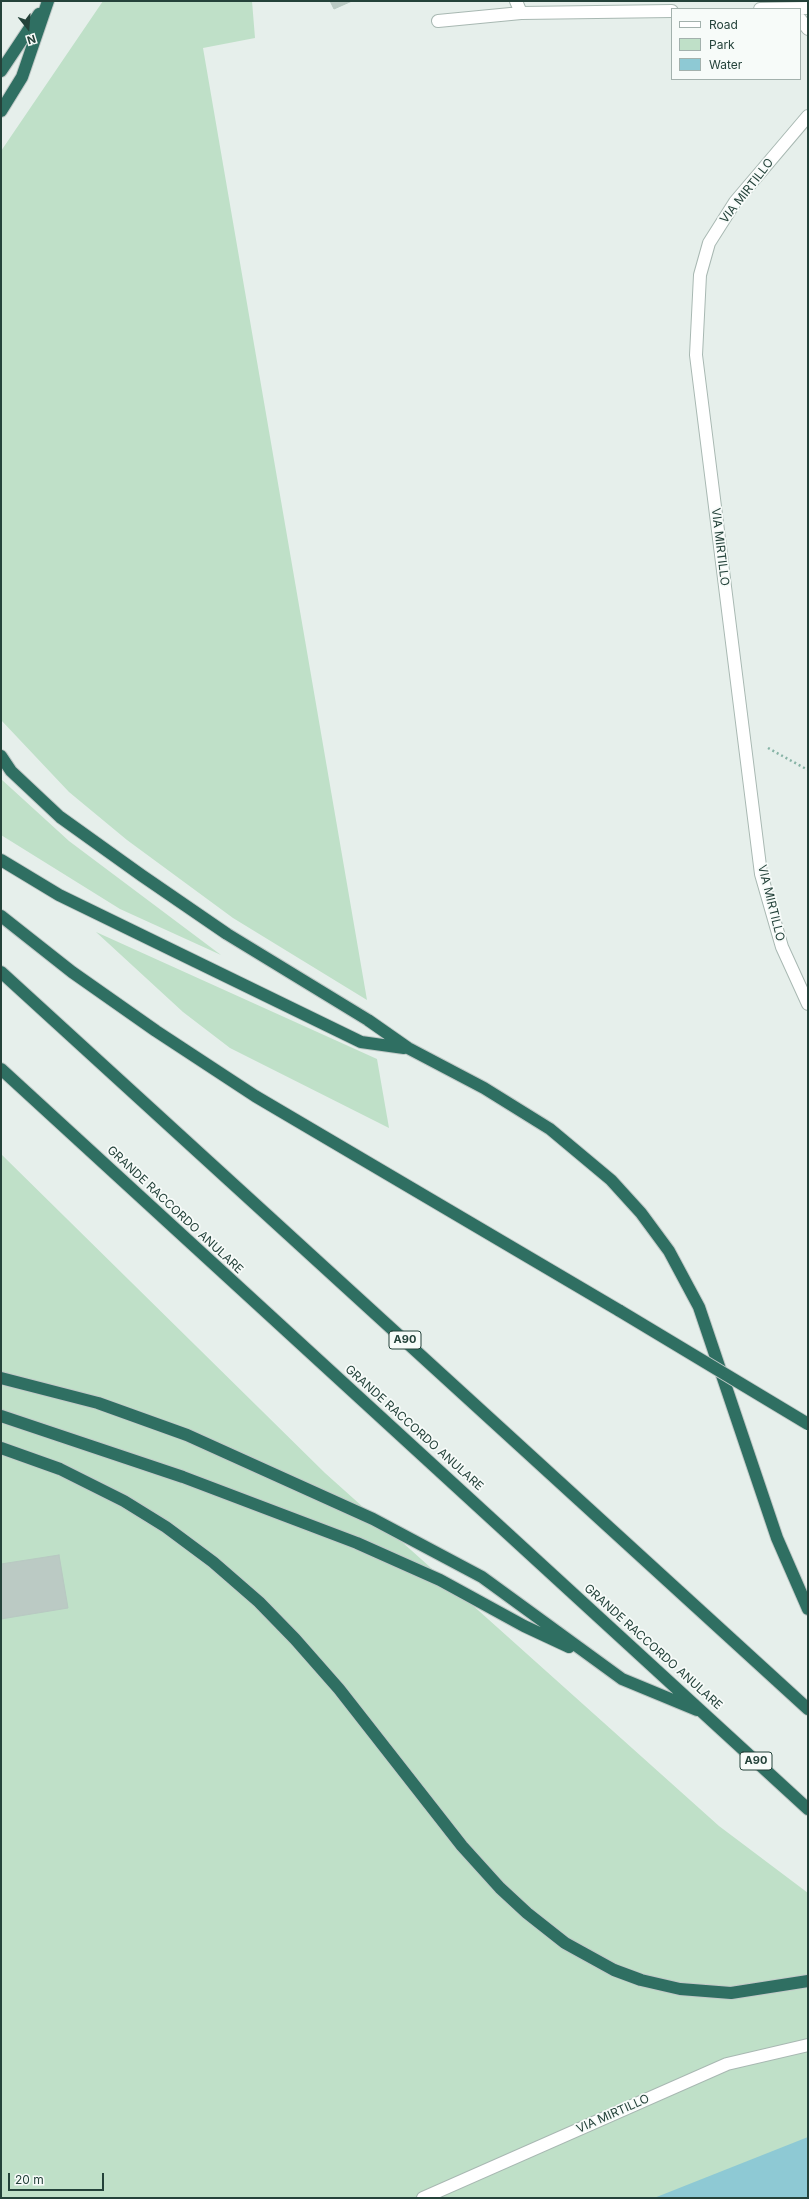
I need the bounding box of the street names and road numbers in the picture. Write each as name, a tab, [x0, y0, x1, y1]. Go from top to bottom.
street label: VIA MIRTILLO	[717, 156, 777, 226]
street label: VIA MIRTILLO	[708, 507, 732, 587]
street label: VIA MIRTILLO	[755, 863, 787, 943]
street label: GRANDE RACCORDO ANULARE	[104, 1143, 246, 1277]
road number: A90	[389, 1331, 421, 1349]
street label: GRANDE RACCORDO ANULARE	[342, 1362, 486, 1494]
street label: GRANDE RACCORDO ANULARE	[581, 1581, 725, 1713]
road number: A90	[740, 1752, 772, 1770]
street label: VIA MIRTILLO	[574, 2091, 652, 2137]

